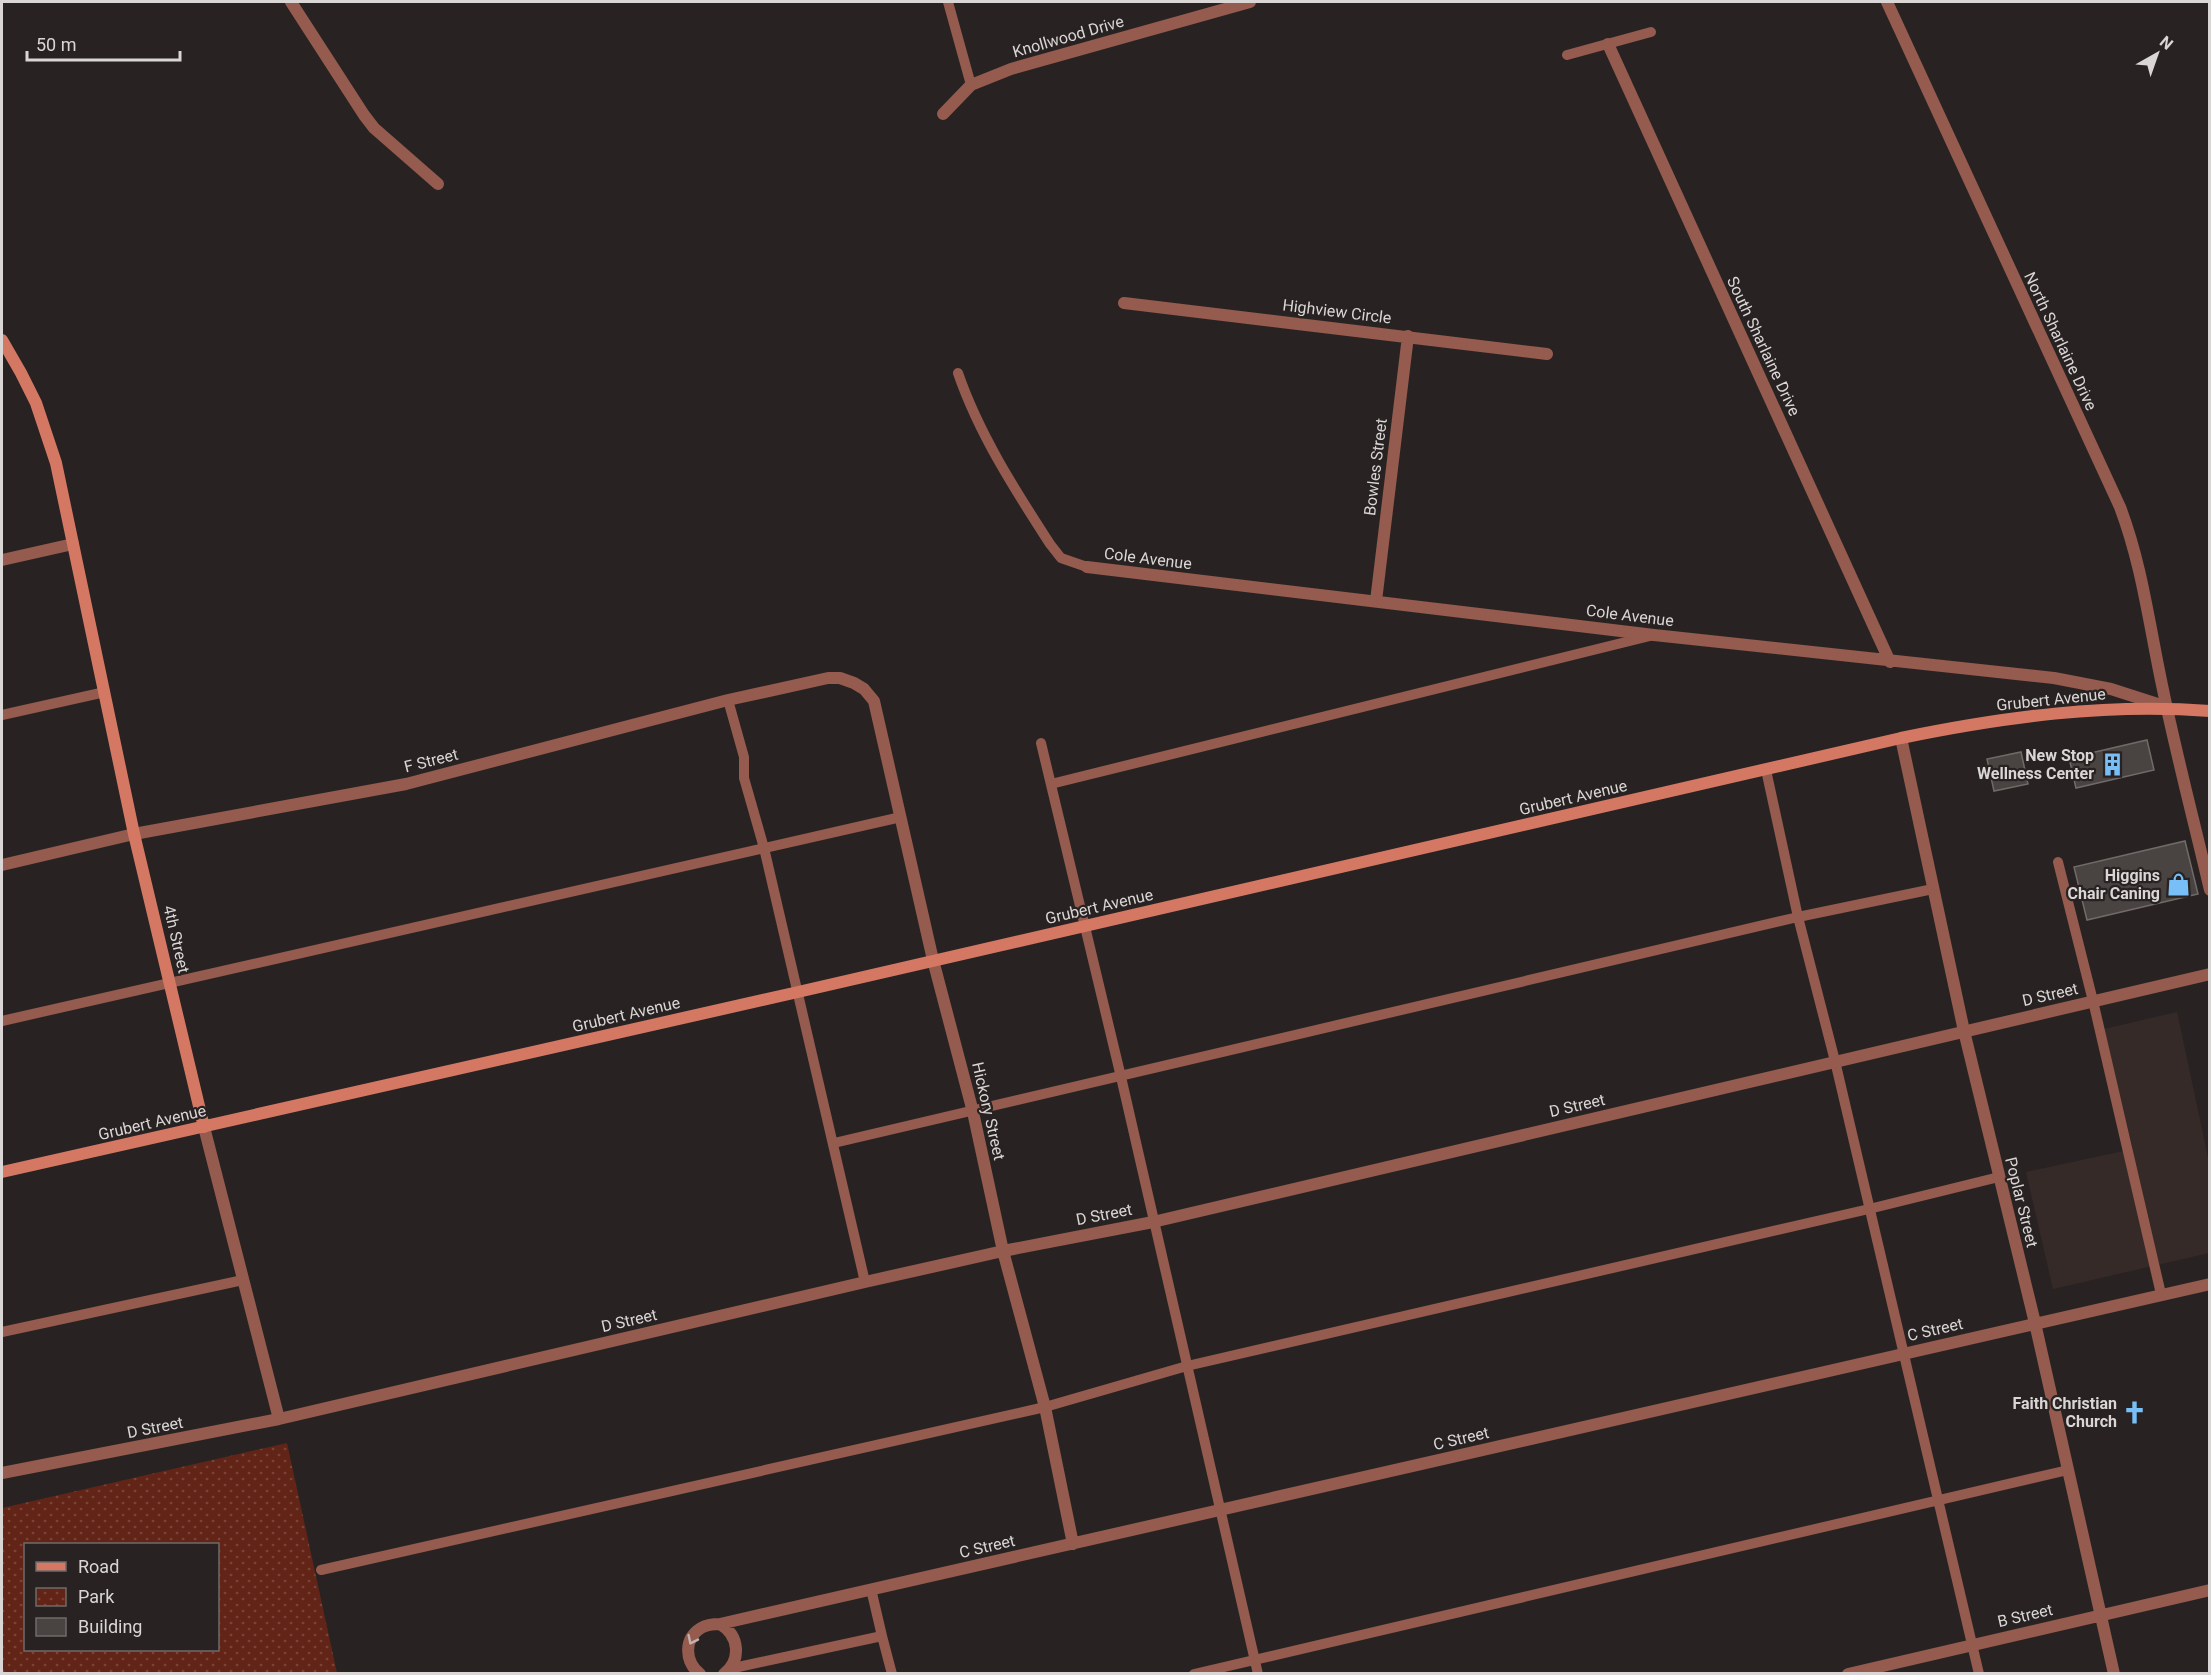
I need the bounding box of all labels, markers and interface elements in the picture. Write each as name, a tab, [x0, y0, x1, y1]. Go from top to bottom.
street label: Knollwood Drive	[1010, 12, 1126, 61]
scale bar	[27, 24, 180, 62]
north arrow	[2127, 24, 2187, 84]
text: N	[2156, 32, 2177, 54]
text: 50 m	[36, 34, 76, 55]
street label: North Sharlaine Drive	[2020, 269, 2101, 413]
street label: South Sharlaine Drive	[1723, 273, 1804, 419]
street label: Highview Circle	[1281, 295, 1392, 328]
street label: Bowles Street	[1360, 417, 1391, 517]
street label: Cole Avenue	[1103, 544, 1193, 573]
street label: Cole Avenue	[1585, 601, 1675, 630]
street label: Grubert Avenue	[1995, 684, 2107, 715]
street label: F Street	[402, 745, 460, 776]
place label: New Stop Wellness Center	[1977, 746, 2094, 783]
building icon: New Stop Wellness Center	[2099, 751, 2125, 777]
street label: Grubert Avenue	[1517, 776, 1629, 819]
place label: Higgins Chair Caning	[2068, 866, 2160, 903]
shop icon: Higgins Chair Caning	[2165, 871, 2191, 897]
street label: Grubert Avenue	[1043, 885, 1155, 928]
street label: 4th Street	[159, 903, 194, 975]
street label: D Street	[2020, 979, 2080, 1010]
street label: Grubert Avenue	[570, 993, 682, 1036]
street label: Hickory Street	[968, 1060, 1009, 1162]
street label: D Street	[1547, 1090, 1607, 1121]
street label: Grubert Avenue	[96, 1101, 208, 1144]
street label: Poplar Street	[2001, 1155, 2042, 1249]
street label: D Street	[1074, 1200, 1134, 1229]
street label: D Street	[599, 1305, 659, 1336]
street label: C Street	[1905, 1314, 1965, 1345]
place label: Faith Christian Church	[2012, 1394, 2117, 1431]
church icon: Faith Christian Church	[2122, 1399, 2148, 1425]
street label: D Street	[125, 1413, 185, 1442]
street label: C Street	[1431, 1423, 1491, 1454]
street label: C Street	[957, 1531, 1017, 1562]
legend	[24, 1543, 219, 1651]
text: Road	[78, 1556, 119, 1577]
text: Park	[78, 1586, 115, 1607]
street label: B Street	[1996, 1600, 2055, 1631]
text: Building	[78, 1616, 142, 1637]
one-way arrow	[688, 1634, 700, 1645]

